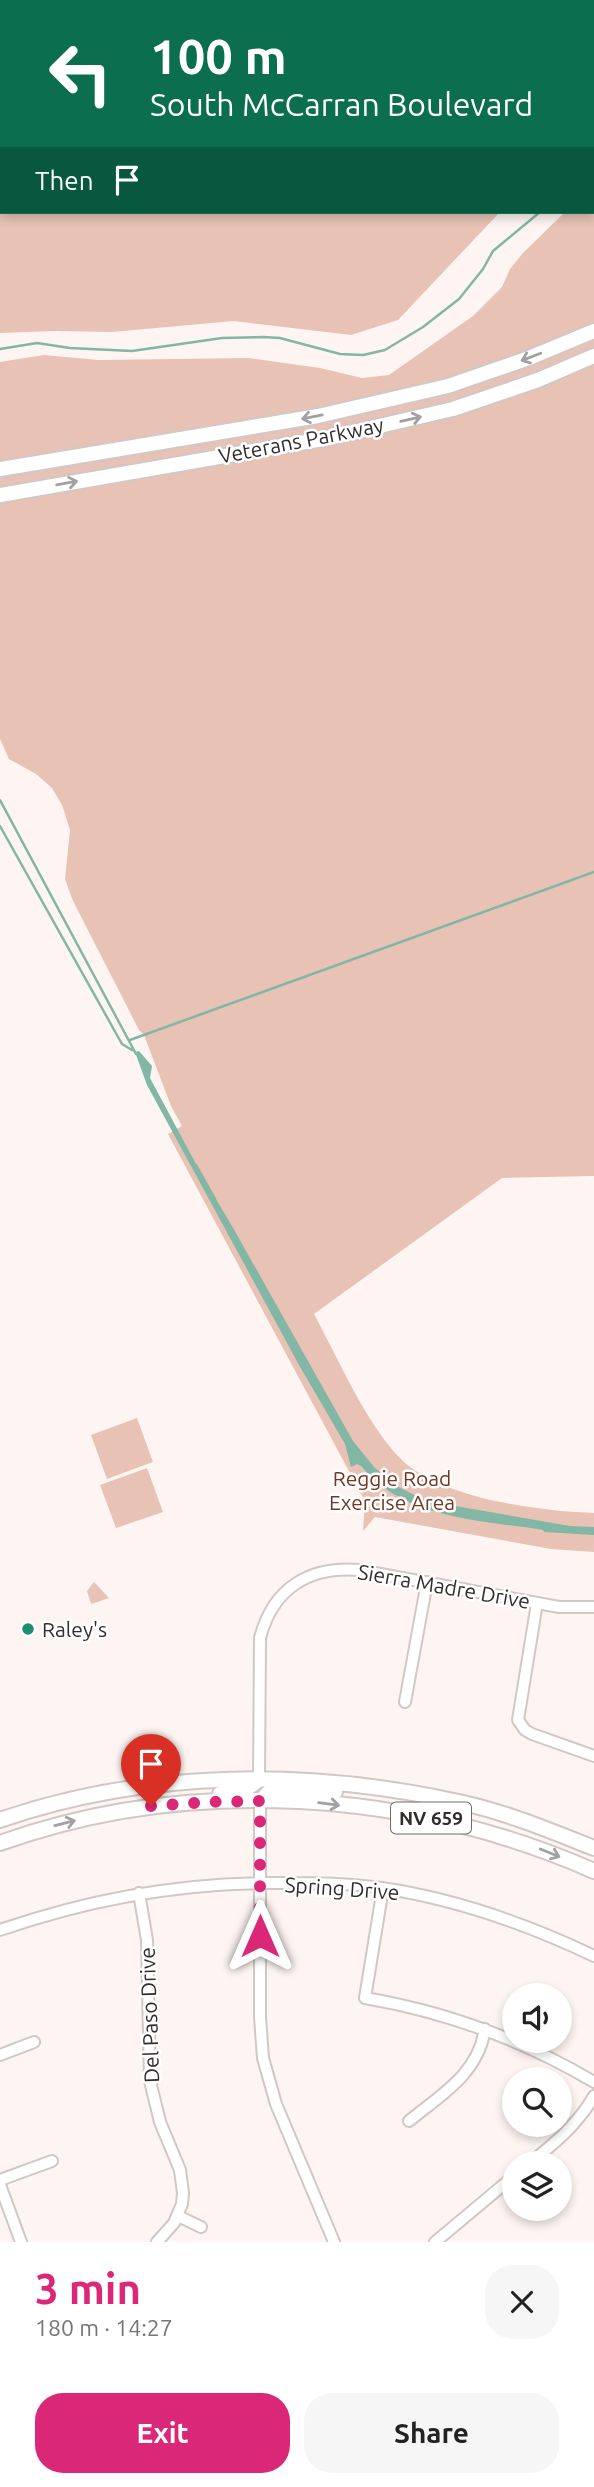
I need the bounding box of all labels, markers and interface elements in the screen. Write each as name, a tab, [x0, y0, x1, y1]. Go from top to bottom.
icon: left	[35, 28, 126, 119]
text: 100 m	[150, 28, 287, 83]
text: South McCarran Boulevard	[150, 86, 533, 122]
icon: arrive	[108, 161, 146, 199]
text: Then	[35, 166, 94, 195]
one-way arrow	[521, 351, 542, 364]
one-way arrow	[301, 411, 324, 424]
one-way arrow	[399, 411, 422, 425]
street label: Veterans Parkway	[216, 412, 386, 468]
one-way arrow	[55, 476, 78, 489]
park label: Reggie Road Exercise Area	[329, 1466, 455, 1514]
street label: Sierra Madre Drive	[356, 1559, 532, 1613]
place label: Raley's	[42, 1617, 107, 1641]
marker: Raley's	[20, 1621, 36, 1637]
pin	[121, 1734, 181, 1806]
icon: arrive	[132, 1745, 170, 1783]
one-way arrow	[317, 1797, 339, 1810]
road number: NV 659	[391, 1802, 471, 1834]
one-way arrow	[53, 1816, 76, 1829]
one-way arrow	[539, 1847, 560, 1860]
street label: Spring Drive	[284, 1872, 400, 1904]
position arrow	[223, 1899, 297, 1973]
street label: Del Paso Drive	[135, 1947, 163, 2083]
map controls	[502, 1983, 572, 2221]
button: sound	[502, 1983, 572, 2053]
button: search	[502, 2067, 572, 2137]
button: layers	[502, 2151, 572, 2221]
text: 3 min	[35, 2265, 141, 2312]
button: close	[485, 2265, 559, 2339]
text: 180 m · 14:27	[35, 2315, 173, 2340]
button: Exit	[35, 2393, 290, 2473]
button: Share	[304, 2393, 559, 2473]

